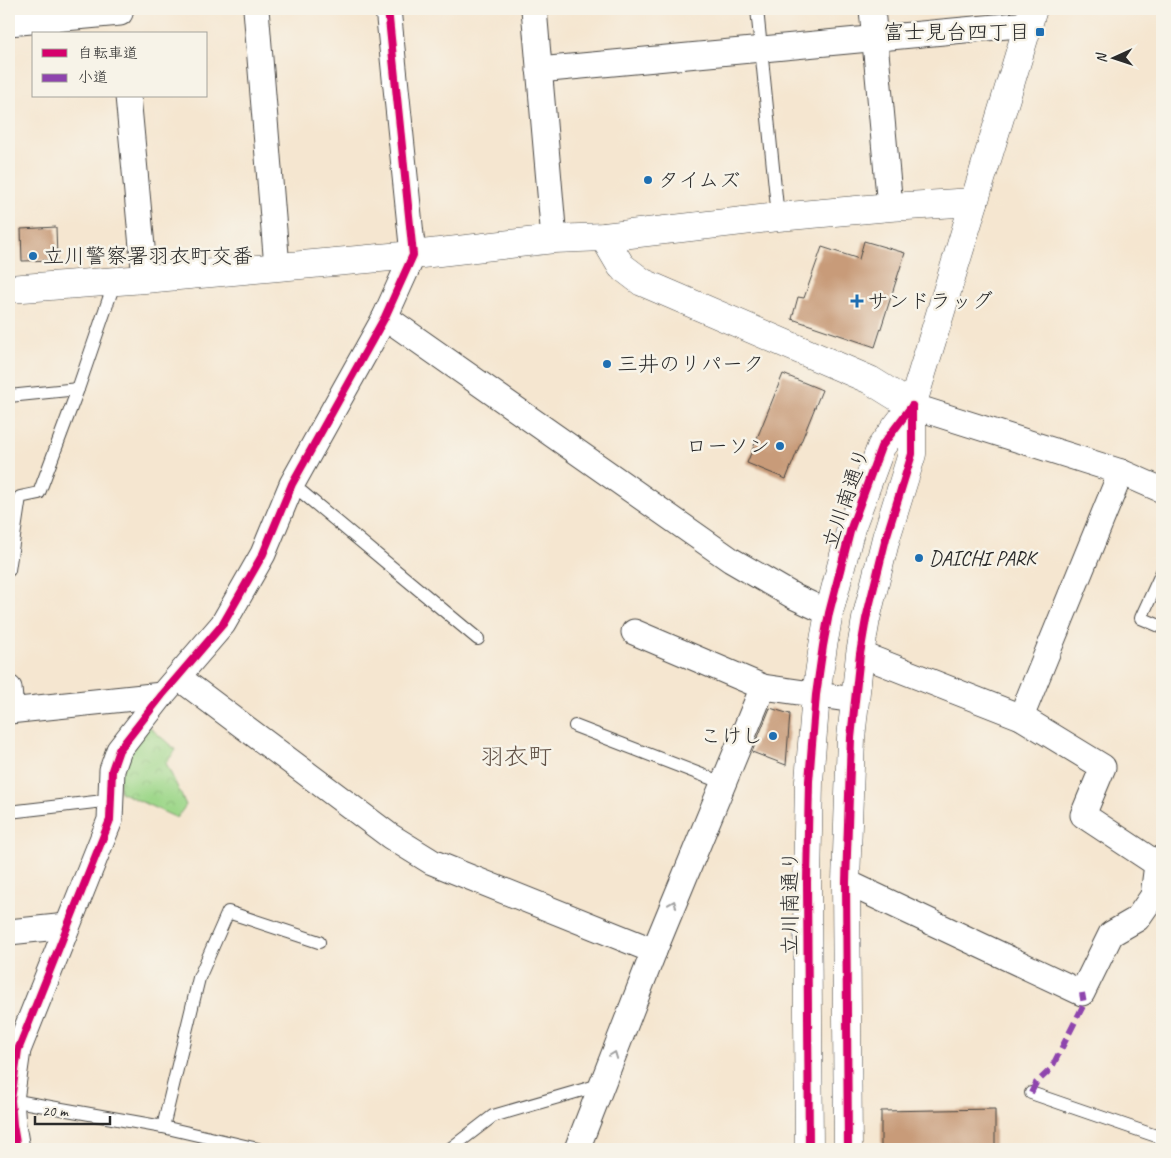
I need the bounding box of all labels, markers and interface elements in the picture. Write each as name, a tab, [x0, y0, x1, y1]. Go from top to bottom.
place label: 富士見台四丁目	[883, 19, 1030, 45]
marker: 富士見台四丁目	[1034, 26, 1046, 38]
legend	[32, 32, 208, 98]
north arrow	[1088, 32, 1138, 82]
text: 自転車道	[78, 44, 138, 63]
text: N	[1093, 52, 1110, 63]
text: 小道	[78, 68, 108, 87]
place label: タイムズ	[658, 167, 740, 193]
marker: タイムズ	[642, 174, 654, 186]
place label: 立川警察署羽衣町交番	[43, 243, 253, 269]
marker: 立川警察署羽衣町交番	[27, 250, 39, 262]
place label: サンドラッグ	[867, 288, 993, 314]
marker: サンドラッグ	[851, 295, 863, 307]
place label: 三井のリパーク	[617, 351, 764, 377]
marker: 三井のリパーク	[601, 358, 613, 370]
place label: ローソン	[686, 433, 770, 459]
marker: ローソン	[774, 440, 786, 452]
street label: 立川南通り	[817, 444, 875, 552]
place label: DAICHI PARK	[929, 545, 1039, 571]
marker: DAICHI PARK	[913, 552, 925, 564]
place label: こけし	[700, 723, 763, 749]
marker: こけし	[767, 730, 779, 742]
district label: 羽衣町	[480, 741, 552, 771]
street label: 立川南通り	[777, 851, 803, 956]
one-way arrow	[667, 900, 678, 909]
one-way arrow	[608, 1051, 618, 1060]
scale bar	[35, 1093, 110, 1125]
text: 20 m	[42, 1102, 69, 1121]

